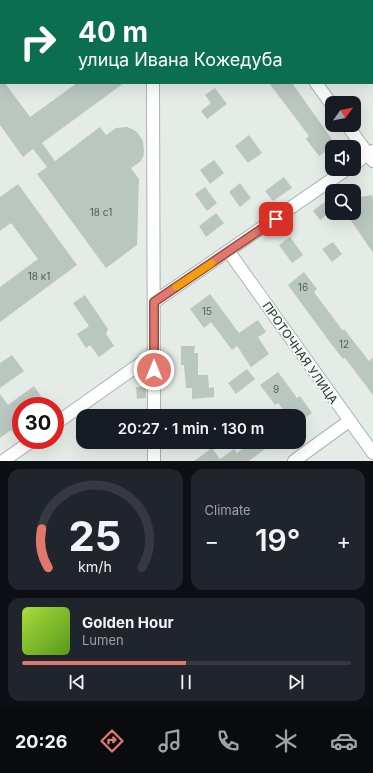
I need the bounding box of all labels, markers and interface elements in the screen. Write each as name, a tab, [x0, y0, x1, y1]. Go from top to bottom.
text: 40 m	[78, 15, 148, 49]
icon: right	[12, 16, 64, 68]
text: улица Ивана Кожедуба	[78, 49, 283, 70]
north arrow	[325, 96, 361, 132]
map controls	[325, 96, 361, 220]
button: sound	[325, 140, 361, 176]
button: search	[325, 184, 361, 220]
pin	[259, 202, 293, 236]
house number: 18 с1	[90, 206, 112, 218]
icon: arrive	[265, 208, 287, 230]
house number: 18 к1	[28, 270, 50, 282]
house number: 16	[298, 281, 308, 293]
street label: ПРОТОЧНАЯ УЛИЦА	[260, 299, 341, 407]
house number: 15	[202, 305, 212, 317]
house number: 12	[339, 338, 349, 350]
position arrow	[133, 349, 175, 391]
house number: 9	[273, 383, 279, 395]
speed limit sign: 30	[12, 397, 64, 449]
text: 20:27 · 1 min · 130 m	[118, 419, 264, 438]
text: Climate	[205, 502, 251, 518]
text: 25	[69, 510, 122, 560]
text: 19°	[255, 522, 301, 558]
text: −	[205, 528, 219, 554]
text: +	[336, 528, 351, 554]
text: km/h	[78, 557, 112, 574]
text: Golden Hour	[82, 613, 174, 632]
text: Lumen	[82, 632, 124, 648]
icon: previous	[66, 671, 88, 693]
icon: pause	[175, 671, 197, 693]
icon: next	[285, 671, 307, 693]
icon: directions	[98, 727, 126, 755]
icon: music	[156, 727, 184, 755]
icon: phone	[214, 727, 242, 755]
icon: climate	[272, 727, 300, 755]
icon: car	[330, 727, 358, 755]
text: 20:26	[15, 731, 68, 752]

